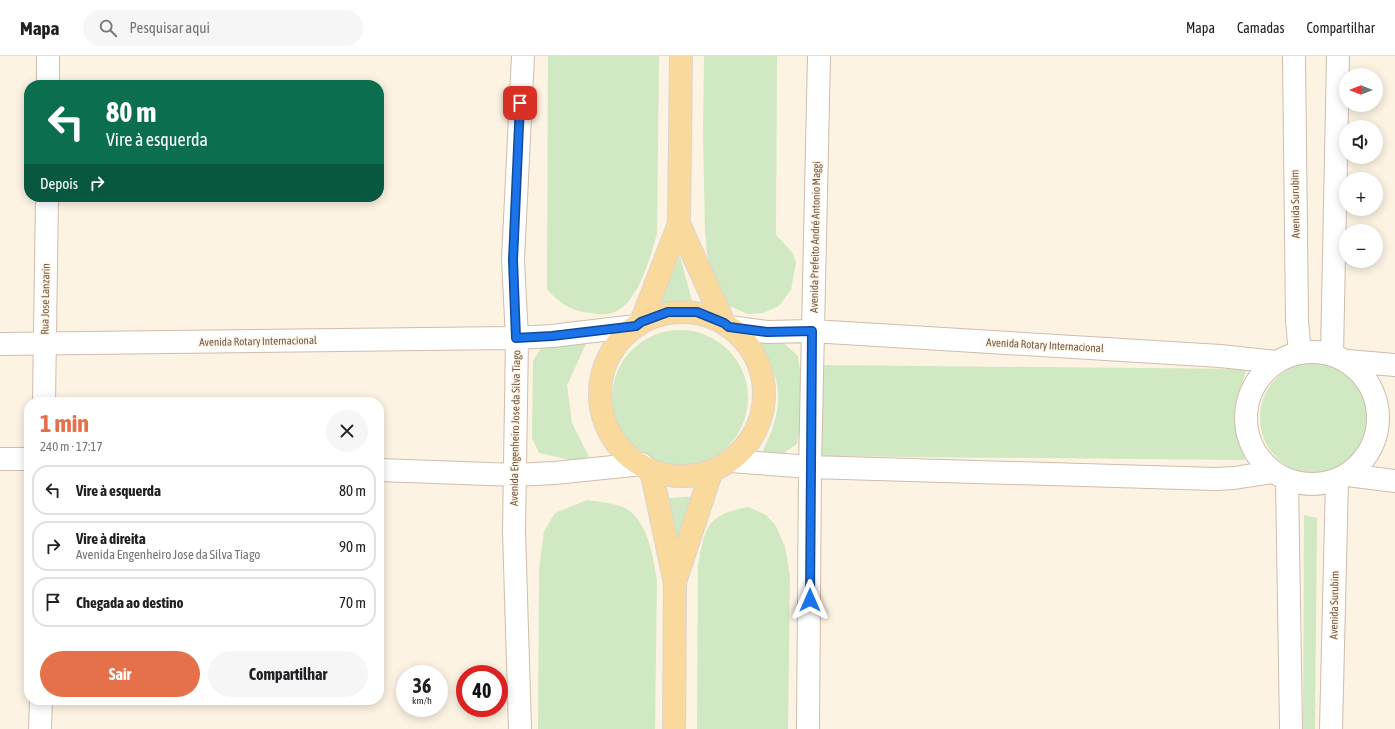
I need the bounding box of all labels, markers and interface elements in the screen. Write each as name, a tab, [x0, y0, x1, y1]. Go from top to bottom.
search box	[83, 10, 363, 46]
text: Mapa	[20, 17, 59, 39]
icon: search	[97, 17, 119, 39]
text: Pesquisar aqui	[129, 19, 210, 36]
text: Mapa	[1186, 20, 1215, 36]
text: Camadas	[1237, 20, 1285, 36]
text: Compartilhar	[1307, 20, 1375, 36]
north arrow	[1339, 68, 1383, 112]
map controls	[1339, 68, 1383, 268]
pin	[503, 86, 537, 120]
icon: arrive	[509, 92, 531, 114]
icon: left	[40, 96, 92, 148]
text: 80 m	[106, 96, 156, 128]
button: sound	[1339, 120, 1383, 164]
text: Vire à esquerda	[106, 129, 208, 150]
street label: Avenida Prefeito André Antonio Maggi	[808, 161, 822, 313]
street label: Avenida Surubim	[1288, 169, 1302, 238]
icon: right	[86, 172, 108, 194]
button: +	[1339, 172, 1383, 216]
text: Depois	[40, 175, 78, 192]
button: −	[1339, 224, 1383, 268]
street label: Rua Jose Lanzarin	[38, 263, 52, 335]
street label: Avenida Rotary Internacional	[199, 334, 317, 348]
street label: Avenida Rotary Internacional	[986, 336, 1104, 354]
street label: Avenida Engenheiro Jose da Silva Tiago	[508, 350, 522, 506]
text: 1 min	[40, 410, 89, 437]
button: close	[326, 410, 368, 452]
text: 240 m · 17:17	[40, 439, 103, 454]
icon: left	[42, 479, 64, 501]
text: Vire à esquerda	[76, 482, 161, 499]
text: 80 m	[339, 482, 366, 499]
text: Vire à direita	[76, 530, 146, 547]
icon: right	[42, 535, 64, 557]
text: 90 m	[339, 538, 366, 555]
text: Avenida Engenheiro Jose da Silva Tiago	[76, 547, 260, 562]
street label: Avenida Surubim	[1327, 570, 1341, 639]
position arrow	[789, 579, 831, 621]
icon: arrive	[42, 591, 64, 613]
text: Chegada ao destino	[76, 594, 184, 611]
text: 70 m	[339, 594, 366, 611]
button: Sair	[40, 651, 200, 697]
button: Compartilhar	[208, 651, 368, 697]
speed limit sign: 40	[456, 665, 508, 717]
text: 36	[413, 674, 431, 697]
text: km/h	[412, 695, 432, 706]

